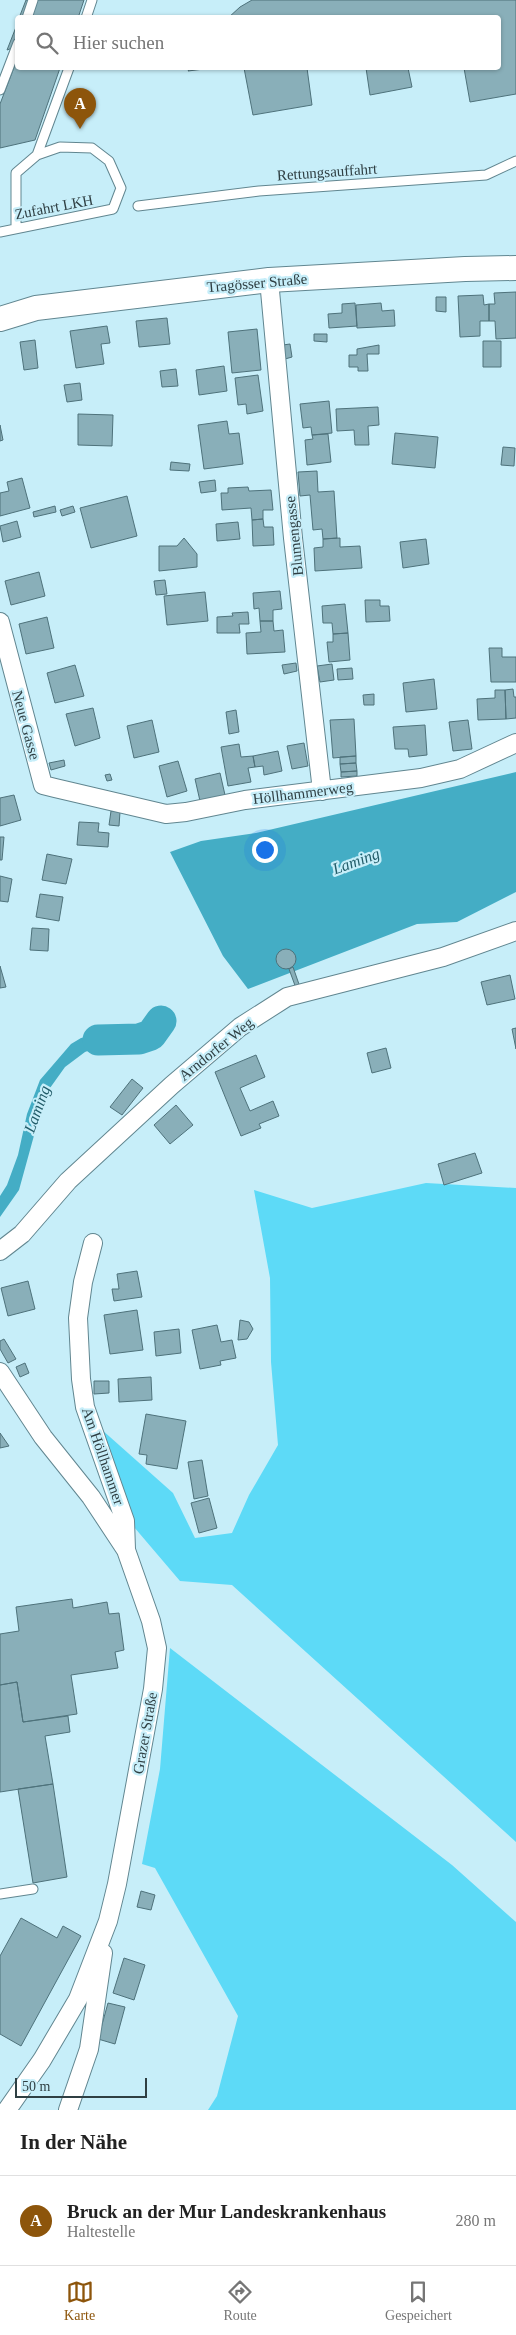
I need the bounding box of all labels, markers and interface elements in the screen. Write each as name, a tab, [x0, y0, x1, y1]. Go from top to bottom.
search box	[15, 15, 501, 70]
icon: search	[33, 29, 61, 57]
text: Hier suchen	[73, 32, 164, 53]
pin: A	[64, 88, 96, 129]
street label: Rettungsauffahrt	[276, 160, 379, 183]
street label: Zufahrt LKH	[13, 192, 95, 222]
street label: Tragösser Straße	[206, 271, 308, 295]
street label: Blumengasse	[282, 495, 306, 577]
street label: Neue Gasse	[9, 689, 43, 762]
street label: Höllhammerweg	[252, 779, 354, 807]
your location	[252, 837, 278, 863]
water label: Laming	[329, 845, 382, 879]
street label: Arndorfer Weg	[176, 1014, 257, 1084]
water label: Laming	[20, 1083, 54, 1136]
street label: Am Höllhammer	[79, 1405, 127, 1507]
street label: Grazer Straße	[130, 1690, 160, 1775]
scale bar	[15, 2075, 148, 2098]
text: 50 m	[22, 2079, 50, 2094]
text: In der Nähe	[20, 2130, 127, 2154]
text: Bruck an der Mur Landeskrankenhaus	[67, 2201, 386, 2222]
text: A	[30, 2212, 42, 2229]
text: 280 m	[456, 2212, 496, 2229]
text: Haltestelle	[67, 2223, 135, 2240]
tab: Karte	[64, 2278, 95, 2324]
tab: Route	[223, 2278, 257, 2324]
tab: Gespeichert	[385, 2278, 452, 2324]

